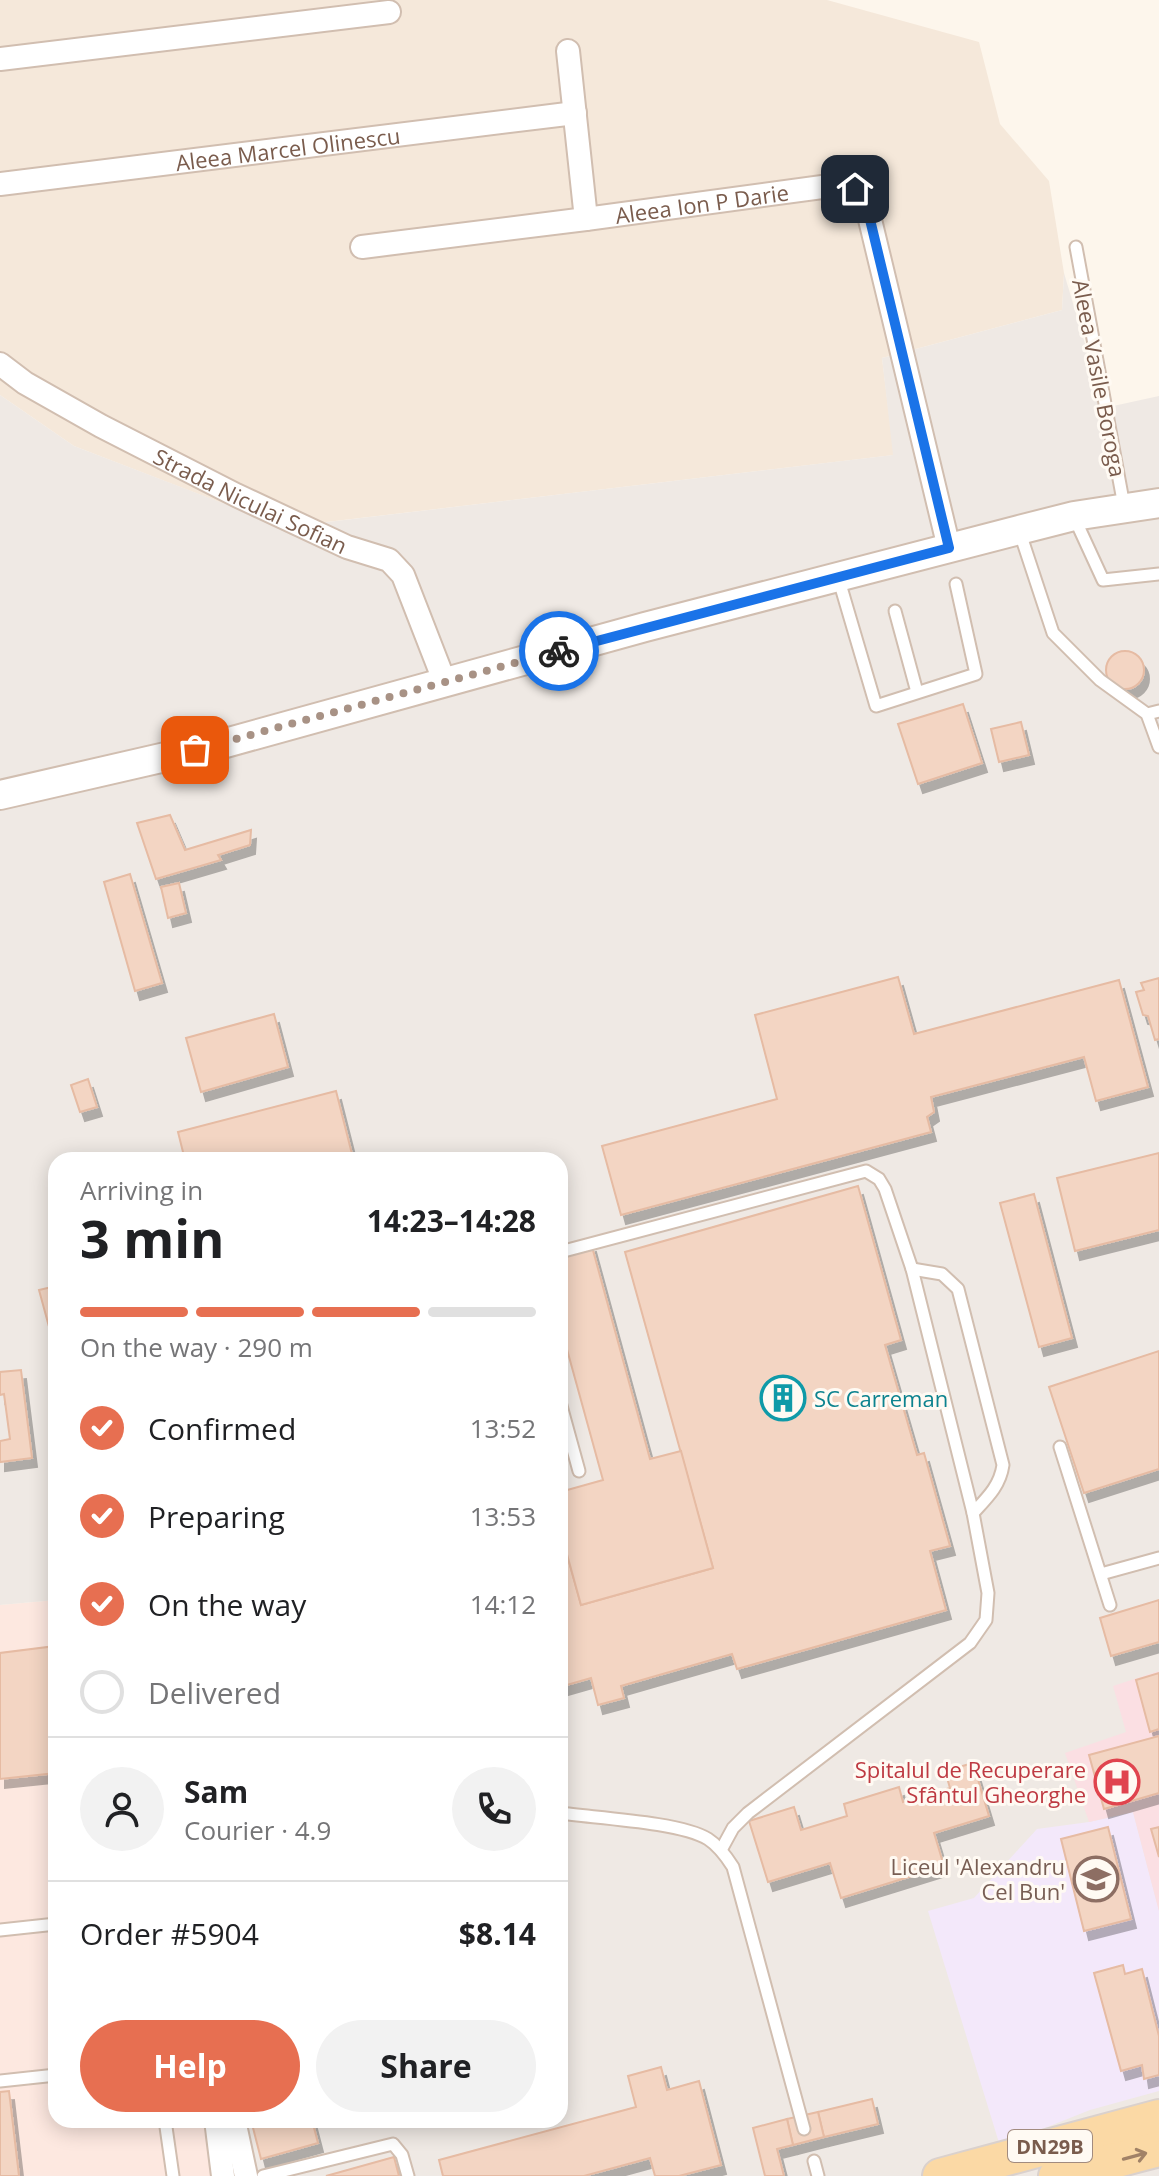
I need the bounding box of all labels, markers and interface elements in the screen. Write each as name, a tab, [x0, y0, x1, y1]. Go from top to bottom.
street label: Aleea Marcel Olinescu	[174, 120, 402, 177]
pin	[821, 155, 889, 223]
icon: home	[833, 167, 877, 211]
street label: Aleea Ion P Darie	[613, 177, 791, 230]
street label: Aleea Vasile Boroga	[1066, 276, 1134, 480]
street label: Strada Niculai Sofian	[149, 441, 352, 560]
courier	[519, 611, 599, 691]
icon: bike	[537, 629, 581, 673]
pin	[161, 716, 229, 784]
icon: bag	[173, 728, 217, 772]
text: Arriving in	[80, 1172, 203, 1208]
text: 14:23–14:28	[367, 1200, 536, 1241]
text: 3 min	[80, 1202, 224, 1273]
text: On the way · 290 m	[80, 1329, 313, 1365]
building icon: SC Carreman	[759, 1374, 807, 1422]
place label: SC Carreman	[814, 1383, 948, 1413]
icon: check	[80, 1406, 124, 1450]
text: Confirmed	[148, 1408, 296, 1449]
text: 13:52	[470, 1410, 536, 1446]
icon: check	[80, 1494, 124, 1538]
text: Preparing	[148, 1496, 285, 1537]
text: 13:53	[470, 1498, 536, 1534]
icon: check	[80, 1582, 124, 1626]
text: On the way	[148, 1584, 306, 1625]
text: 14:12	[470, 1586, 536, 1622]
text: Delivered	[148, 1672, 281, 1713]
place label: Spitalul de Recuperare Sfântul Gheorghe	[855, 1754, 1086, 1809]
hospital icon: Spitalul de Recuperare Sfântul Gheorghe	[1093, 1758, 1141, 1806]
button: person	[80, 1767, 164, 1851]
button: phone	[452, 1767, 536, 1851]
text: Sam	[184, 1771, 248, 1812]
text: Courier · 4.9	[184, 1812, 331, 1848]
place label: Liceul 'Alexandru Cel Bun'	[890, 1851, 1065, 1906]
school or university icon: Liceul 'Alexandru Cel Bun'	[1072, 1855, 1120, 1903]
text: Order #5904	[80, 1913, 259, 1954]
text: $8.14	[459, 1913, 536, 1954]
button: Help	[80, 2020, 300, 2112]
button: Share	[316, 2020, 536, 2112]
road number: DN29B	[1008, 2130, 1092, 2162]
one-way arrow	[1121, 2147, 1147, 2162]

